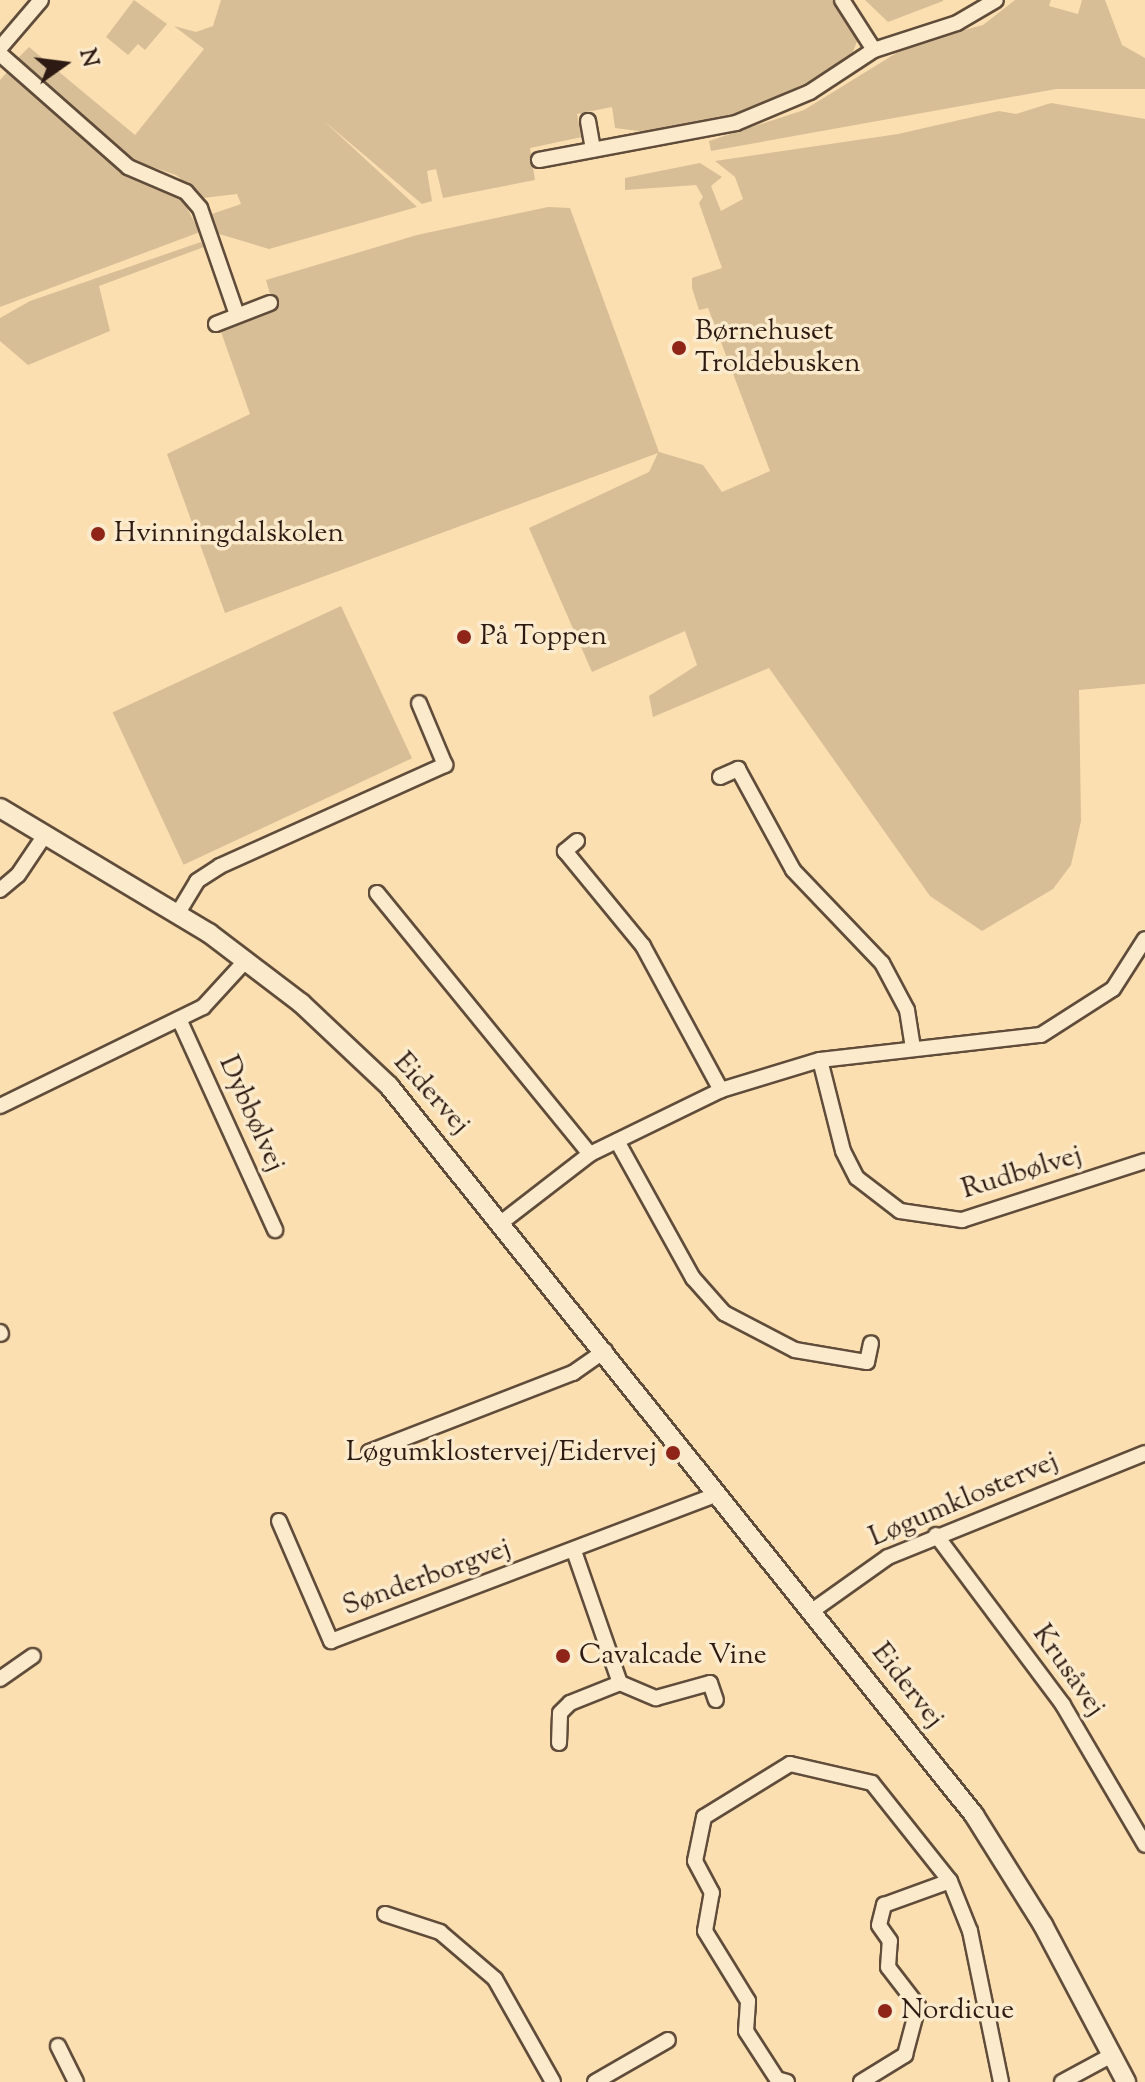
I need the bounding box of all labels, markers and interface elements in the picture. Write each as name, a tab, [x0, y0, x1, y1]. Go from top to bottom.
north arrow	[24, 24, 104, 104]
text: N	[70, 46, 105, 71]
place label: Børnehuset Troldebusken	[695, 315, 861, 381]
marker: Børnehuset Troldebusken	[670, 339, 688, 357]
place label: Hvinningdalskolen	[114, 517, 344, 551]
marker: Hvinningdalskolen	[89, 525, 107, 543]
place label: På Toppen	[480, 620, 607, 654]
marker: På Toppen	[455, 628, 473, 646]
street label: Eidervej	[386, 1046, 476, 1142]
street label: Dybbølvej	[211, 1051, 291, 1177]
street label: Rudbølvej	[958, 1139, 1086, 1207]
place label: Løgumklostervej/Eidervej	[346, 1436, 657, 1470]
marker: Løgumklostervej/Eidervej	[664, 1444, 682, 1462]
street label: Løgumklostervej	[865, 1445, 1063, 1555]
street label: Sønderborgvej	[338, 1532, 516, 1624]
street label: Krusåvej	[1024, 1619, 1112, 1723]
street label: Eidervej	[864, 1637, 950, 1735]
place label: Cavalcade Vine	[579, 1639, 767, 1673]
marker: Cavalcade Vine	[554, 1647, 572, 1665]
place label: Nordicue	[901, 1994, 1014, 2028]
marker: Nordicue	[876, 2002, 894, 2020]

